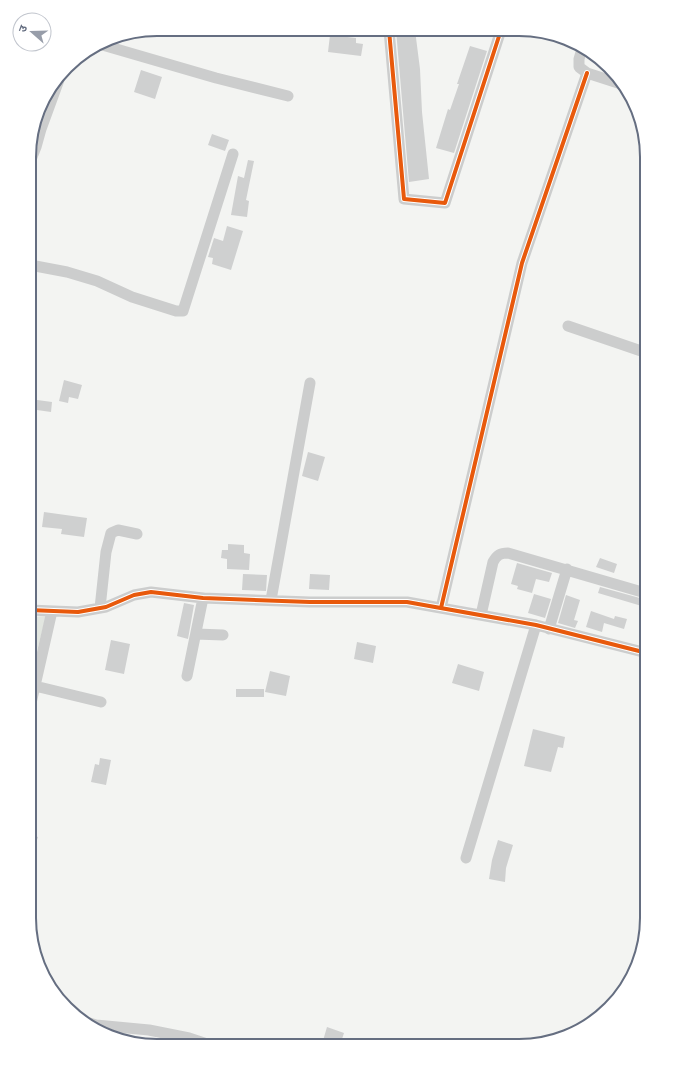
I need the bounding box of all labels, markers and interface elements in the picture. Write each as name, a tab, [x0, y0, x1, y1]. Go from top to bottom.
north arrow	[12, 12, 52, 52]
text: उ	[14, 22, 31, 34]

